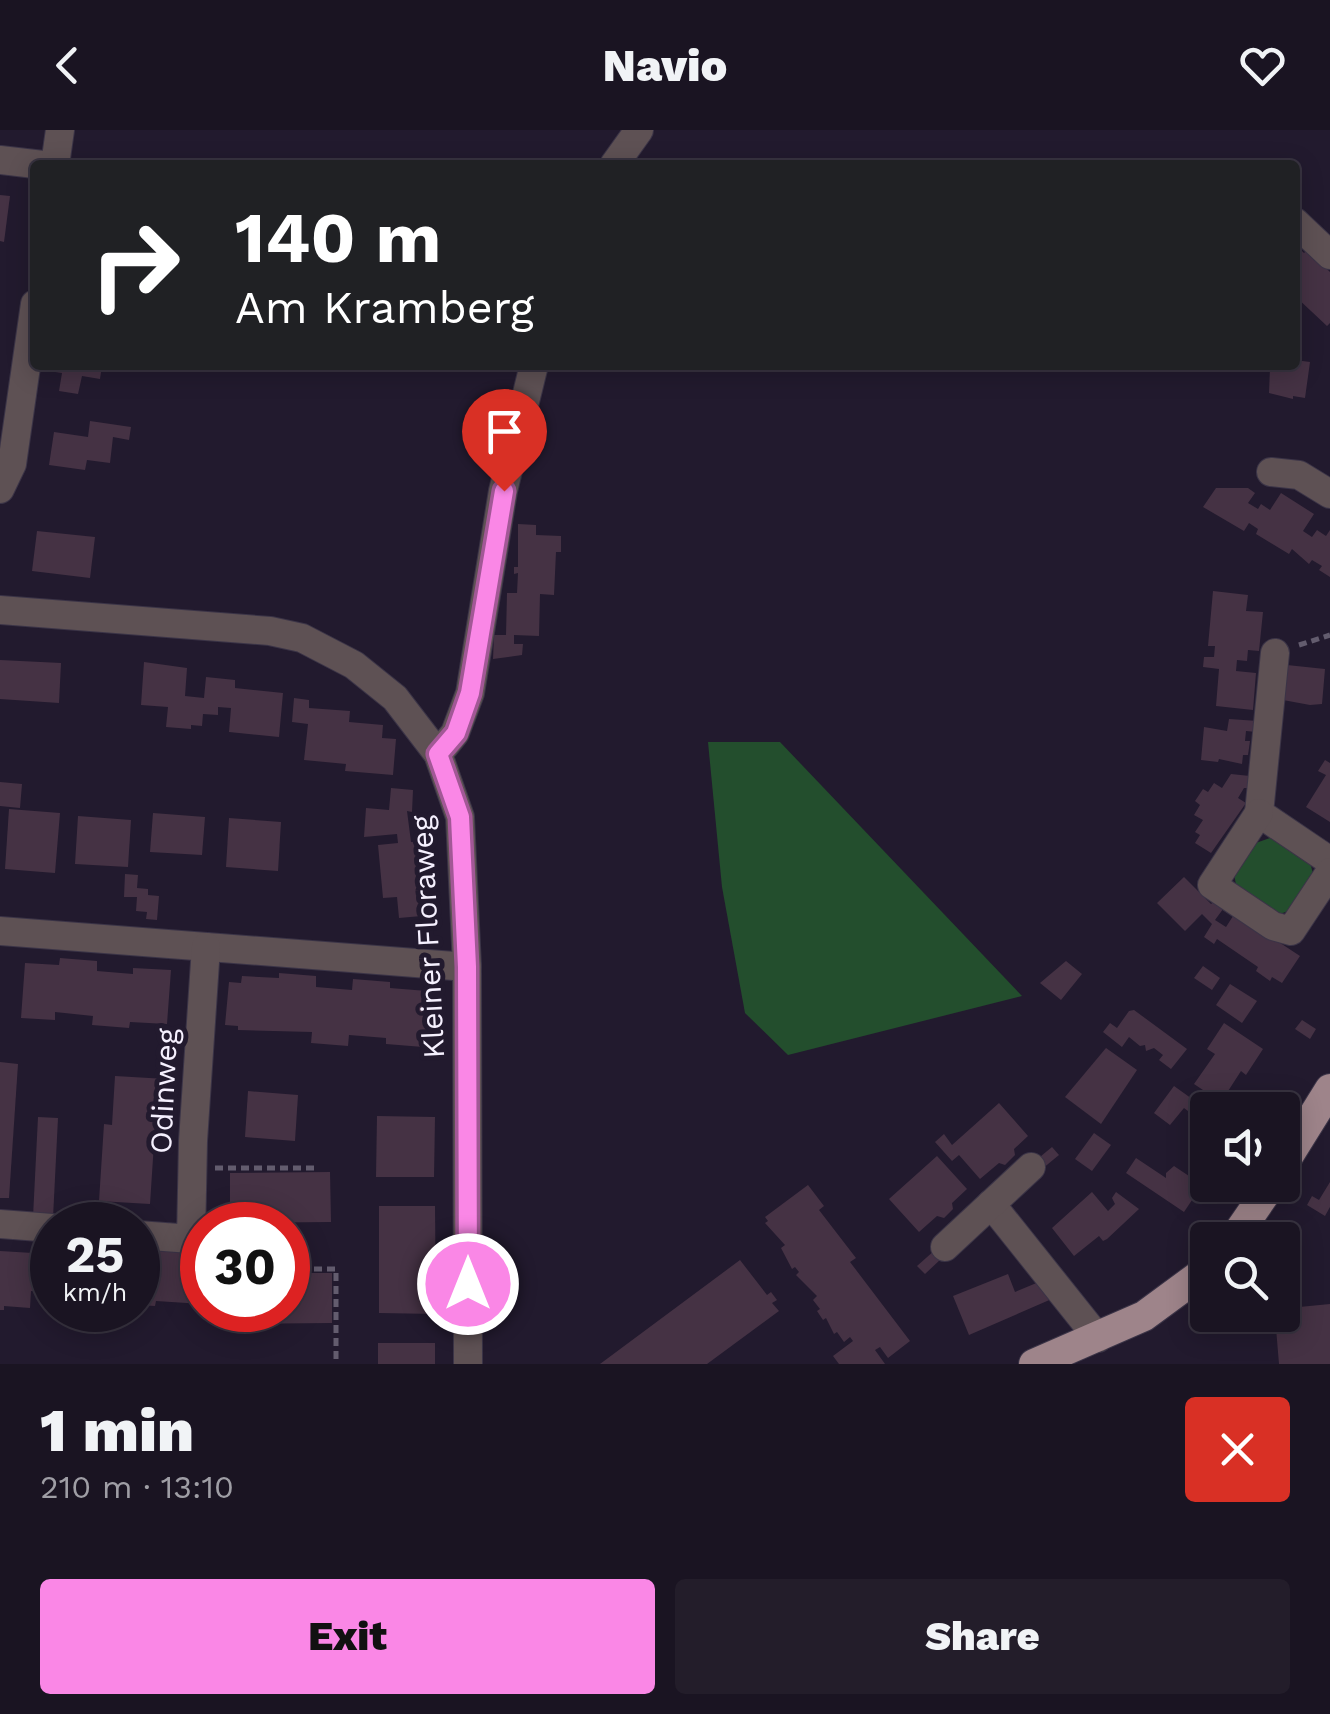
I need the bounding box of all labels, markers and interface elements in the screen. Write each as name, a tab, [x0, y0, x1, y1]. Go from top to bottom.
icon: back	[40, 38, 95, 93]
icon: heart	[1235, 38, 1290, 93]
text: Navio	[603, 39, 727, 92]
text: 140 m	[235, 197, 441, 279]
icon: right	[70, 200, 200, 330]
text: Am Kramberg	[235, 281, 534, 334]
pin	[462, 389, 547, 492]
icon: arrive	[477, 404, 532, 459]
street label: Kleiner Floraweg	[404, 814, 451, 1060]
street label: Odinweg	[143, 1027, 184, 1155]
map controls	[1190, 1092, 1300, 1332]
button: sound	[1190, 1092, 1300, 1202]
speed limit sign: 30	[180, 1202, 310, 1332]
button: search	[1190, 1222, 1300, 1332]
text: 25	[66, 1225, 124, 1284]
position arrow	[416, 1232, 520, 1336]
text: km/h	[63, 1278, 127, 1307]
text: 1 min	[40, 1395, 194, 1466]
button: close	[1185, 1397, 1290, 1502]
text: 210 m · 13:10	[40, 1468, 234, 1506]
button: Exit	[40, 1579, 655, 1694]
button: Share	[675, 1579, 1290, 1694]

